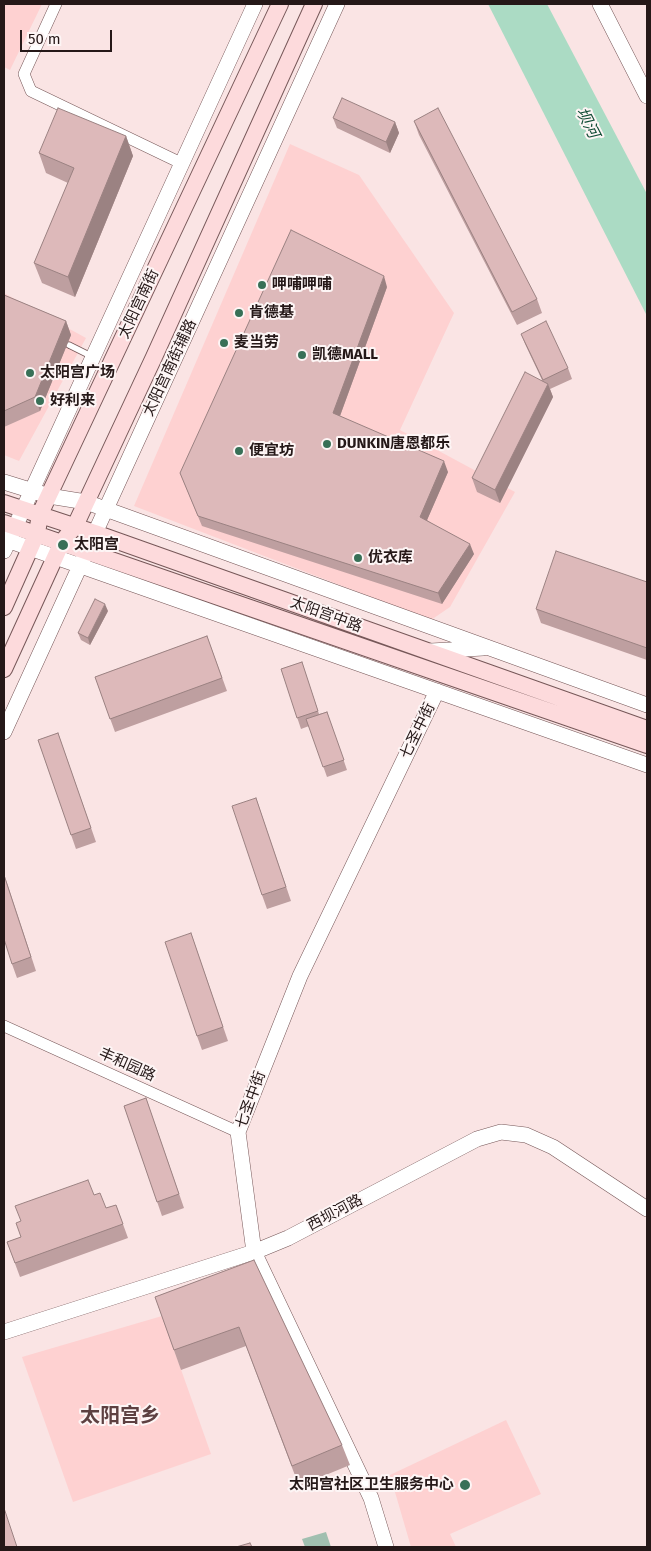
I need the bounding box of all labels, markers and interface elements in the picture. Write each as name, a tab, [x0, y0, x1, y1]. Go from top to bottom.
scale bar	[22, 20, 115, 52]
text: 50 m	[28, 30, 61, 48]
water label: 坝河	[571, 104, 603, 142]
street label: 太阳宫南街	[115, 266, 163, 342]
place label: 呷哺呷哺	[272, 276, 332, 294]
marker: 呷哺呷哺	[256, 279, 268, 291]
place label: 肯德基	[249, 304, 294, 322]
marker: 肯德基	[233, 307, 245, 319]
street label: 太阳宫南街辅路	[140, 317, 200, 419]
place label: 麦当劳	[234, 334, 279, 352]
marker: 麦当劳	[218, 337, 230, 349]
place label: 凯德MALL	[312, 346, 378, 364]
marker: 凯德MALL	[296, 349, 308, 361]
place label: 太阳宫广场	[40, 364, 115, 382]
marker: 太阳宫广场	[24, 367, 36, 379]
place label: 好利来	[50, 392, 95, 410]
marker: 好利来	[34, 395, 46, 407]
place label: DUNKIN唐恩都乐	[337, 435, 450, 453]
marker: DUNKIN唐恩都乐	[321, 438, 333, 450]
place label: 便宜坊	[249, 442, 294, 460]
marker: 便宜坊	[233, 445, 245, 457]
place label: 太阳宫	[74, 536, 119, 554]
marker: 太阳宫	[56, 538, 70, 552]
place label: 优衣库	[368, 549, 413, 567]
marker: 优衣库	[352, 552, 364, 564]
street label: 太阳宫中路	[288, 594, 364, 636]
street label: 七圣中街	[397, 700, 439, 762]
street label: 丰和园路	[96, 1045, 158, 1085]
street label: 七圣中街	[232, 1069, 270, 1131]
street label: 西坝河路	[304, 1191, 366, 1235]
district label: 太阳宫乡	[80, 1404, 160, 1428]
place label: 太阳宫社区卫生服务中心	[289, 1476, 454, 1494]
marker: 太阳宫社区卫生服务中心	[458, 1478, 472, 1492]

